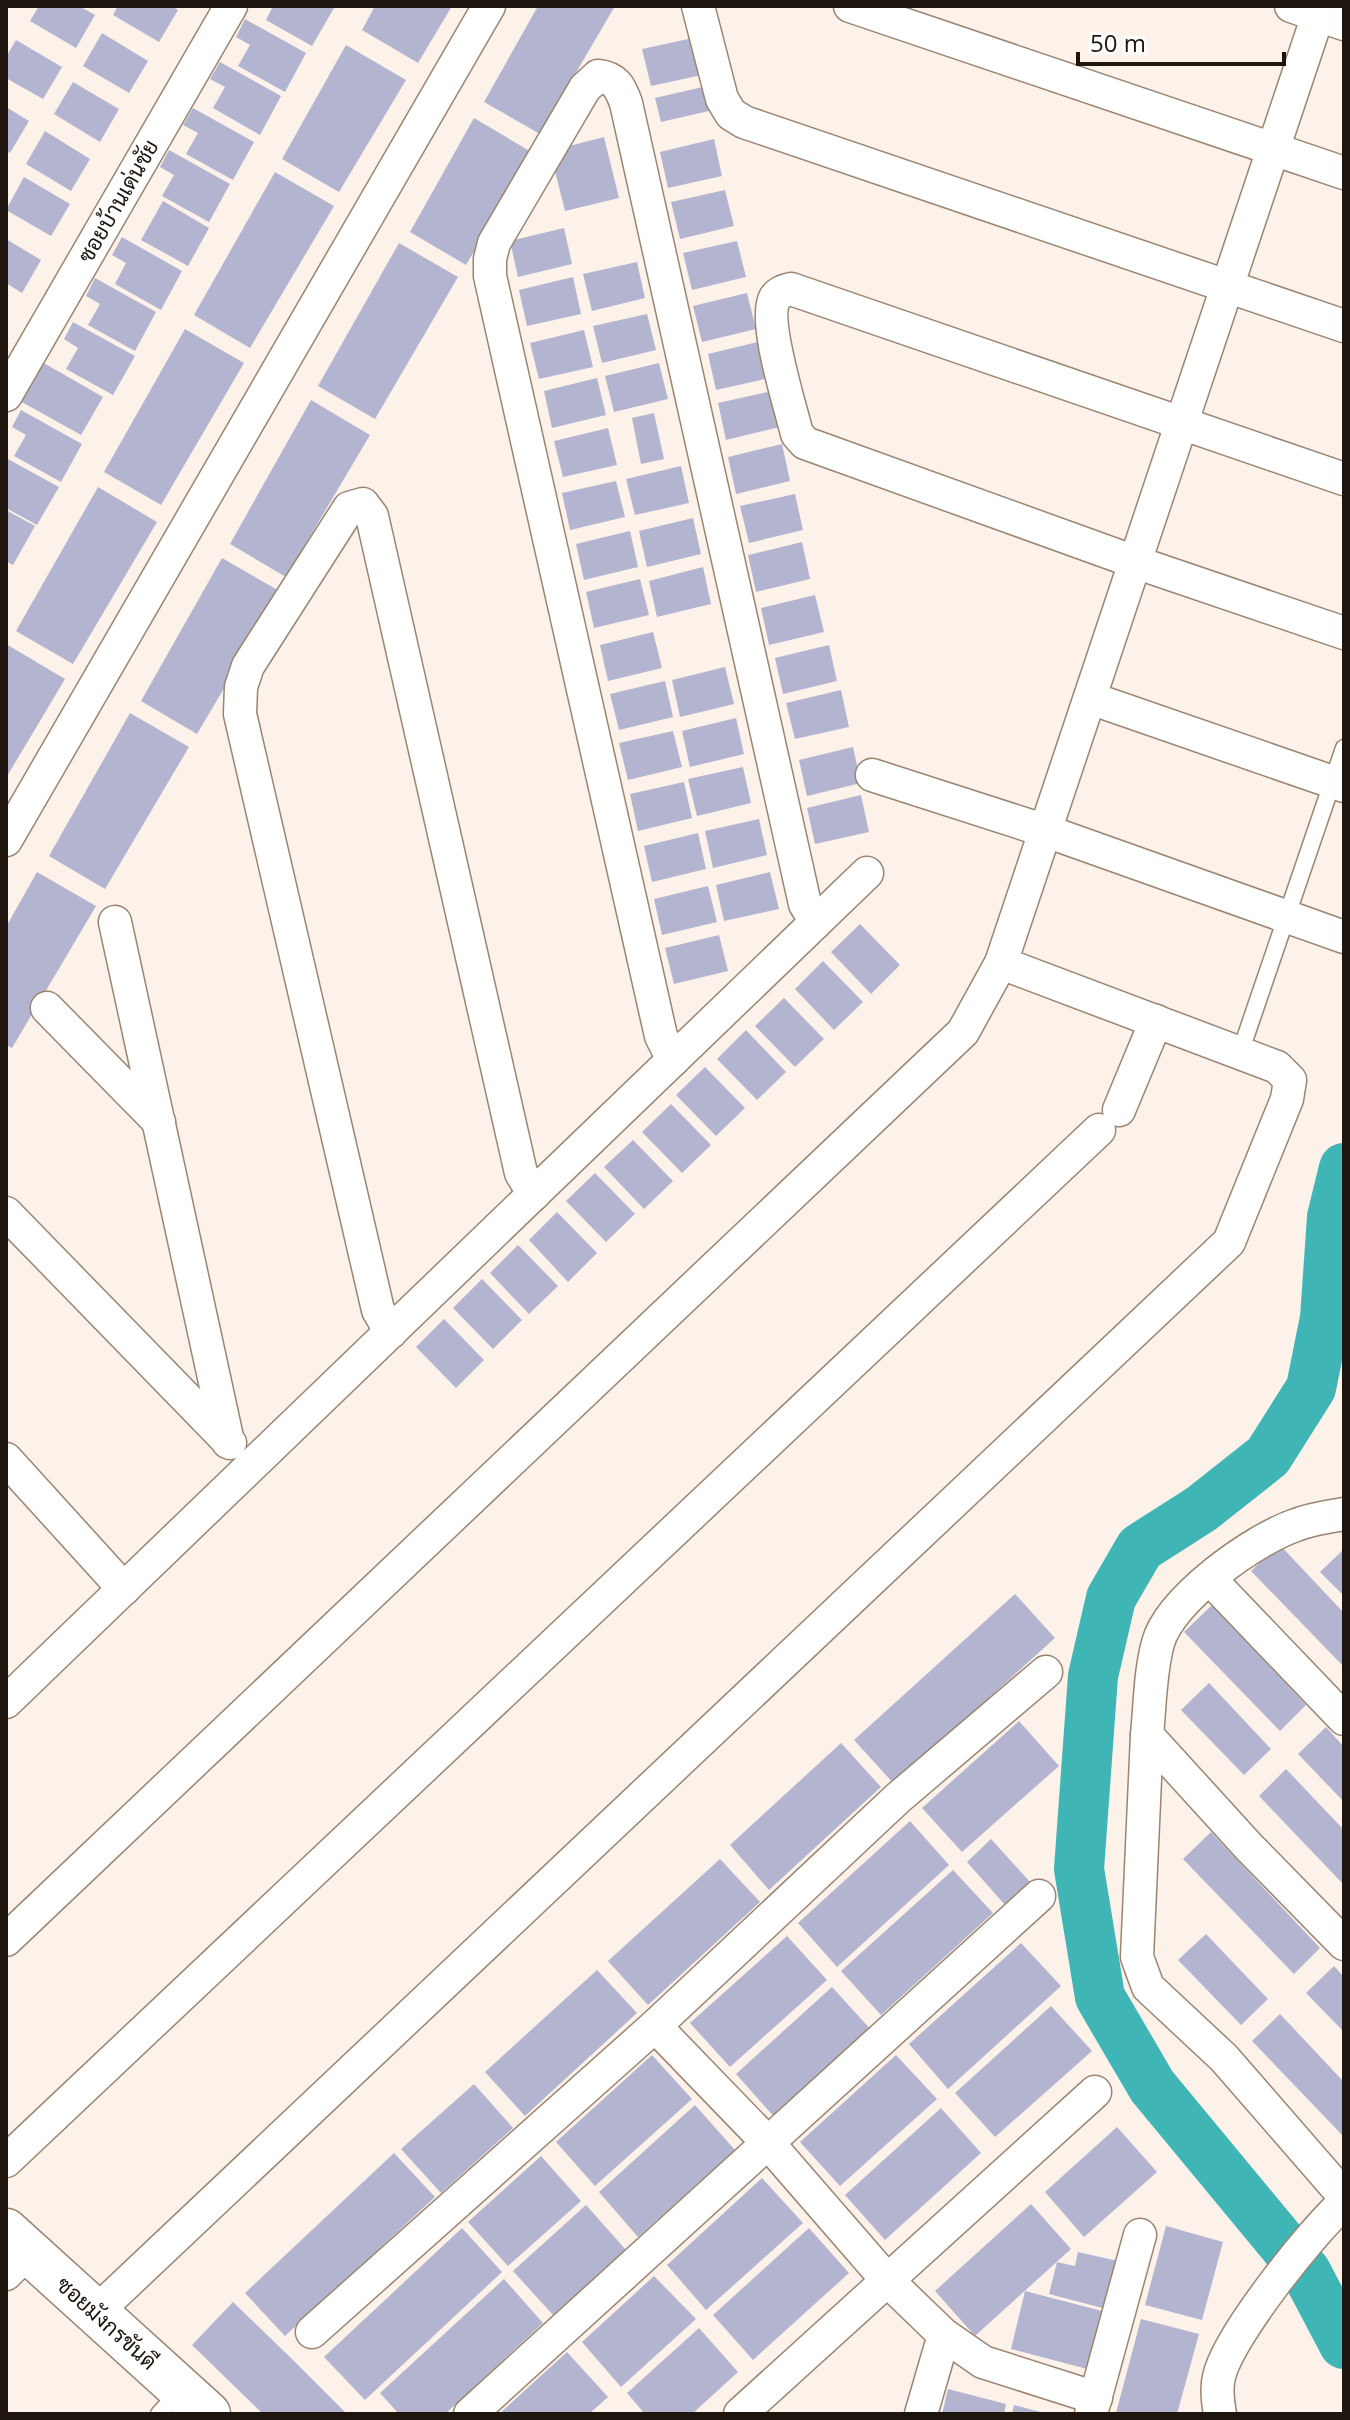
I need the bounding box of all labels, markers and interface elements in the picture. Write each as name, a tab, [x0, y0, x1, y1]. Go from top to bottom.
scale bar	[1078, 16, 1284, 66]
text: 50 m	[1090, 26, 1146, 59]
street label: ซอยบ้านเด่นชัย	[70, 133, 165, 268]
street label: ซอยมังกรขันดี	[51, 2269, 165, 2376]

